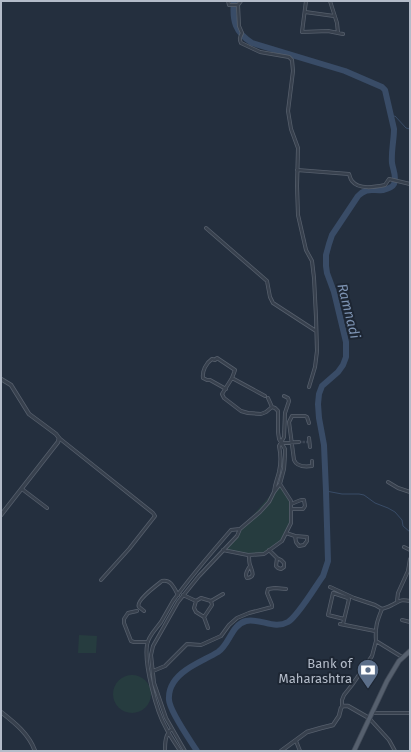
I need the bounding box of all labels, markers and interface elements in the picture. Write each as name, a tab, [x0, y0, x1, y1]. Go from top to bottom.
water label: Ramnadi	[333, 282, 364, 341]
place label: Bank of Maharashtra	[279, 656, 354, 686]
bank icon: Bank of Maharashtra	[355, 657, 381, 690]

